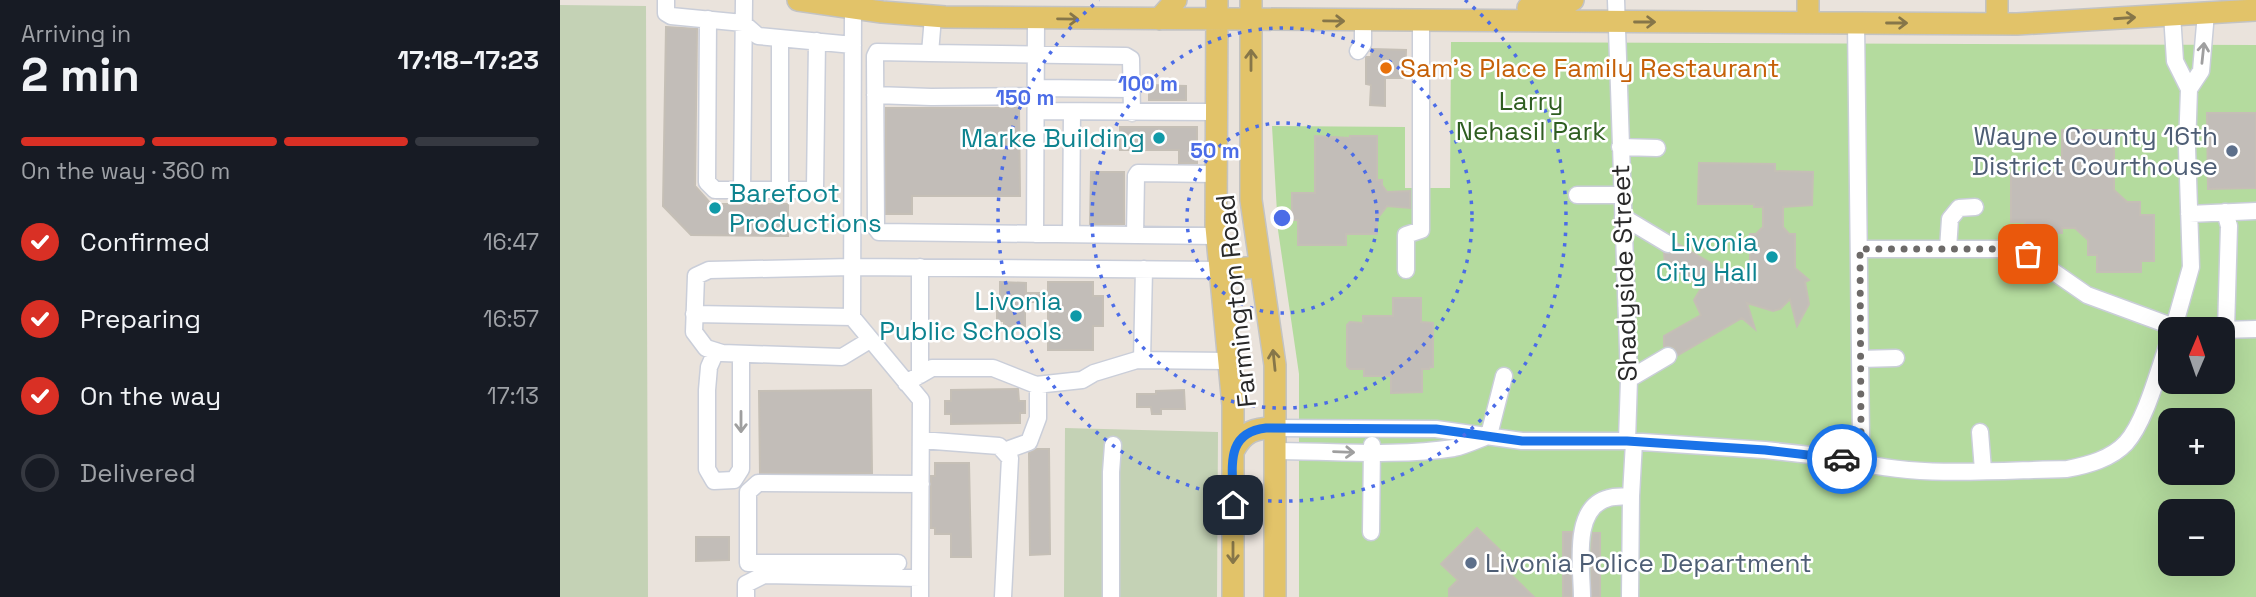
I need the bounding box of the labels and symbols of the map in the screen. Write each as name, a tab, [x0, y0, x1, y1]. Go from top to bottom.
one-way arrow	[2113, 11, 2136, 24]
one-way arrow	[1056, 12, 1079, 25]
one-way arrow	[1322, 14, 1345, 28]
one-way arrow	[1634, 15, 1657, 29]
one-way arrow	[1886, 16, 1909, 30]
one-way arrow	[2197, 42, 2210, 65]
one-way arrow	[1244, 49, 1258, 72]
place label: Sam's Place Family Restaurant	[1400, 51, 1779, 85]
marker: Sam's Place Family Restaurant	[1378, 60, 1394, 76]
text: 100 m	[1118, 70, 1178, 97]
text: 150 m	[996, 84, 1054, 111]
park label: Larry Nehasil Park	[1456, 84, 1606, 148]
place label: Wayne County 16th District Courthouse	[1972, 119, 2218, 183]
place label: Marke Building	[961, 121, 1145, 155]
marker: Marke Building	[1151, 130, 1167, 146]
text: 50 m	[1190, 137, 1240, 164]
marker: Wayne County 16th District Courthouse	[2224, 143, 2240, 159]
street label: Shadyside Street	[1603, 164, 1645, 382]
place label: Barefoot Productions	[729, 176, 882, 240]
street label: Farmington Road	[1208, 193, 1264, 409]
marker: Barefoot Productions	[707, 200, 723, 216]
centre of rings	[1270, 206, 1294, 230]
pin	[1998, 224, 2058, 284]
place label: Livonia City Hall	[1656, 225, 1758, 289]
marker: Livonia City Hall	[1764, 249, 1780, 265]
place label: Livonia Public Schools	[879, 284, 1062, 348]
marker: Livonia Public Schools	[1068, 308, 1084, 324]
north arrow	[2158, 317, 2235, 394]
one-way arrow	[1267, 349, 1280, 371]
one-way arrow	[734, 410, 748, 433]
courier	[1807, 424, 1877, 494]
one-way arrow	[1332, 445, 1355, 459]
pin	[1203, 475, 1263, 535]
one-way arrow	[1226, 541, 1240, 564]
place label: Livonia Police Department	[1485, 546, 1812, 580]
marker: Livonia Police Department	[1463, 555, 1479, 571]

